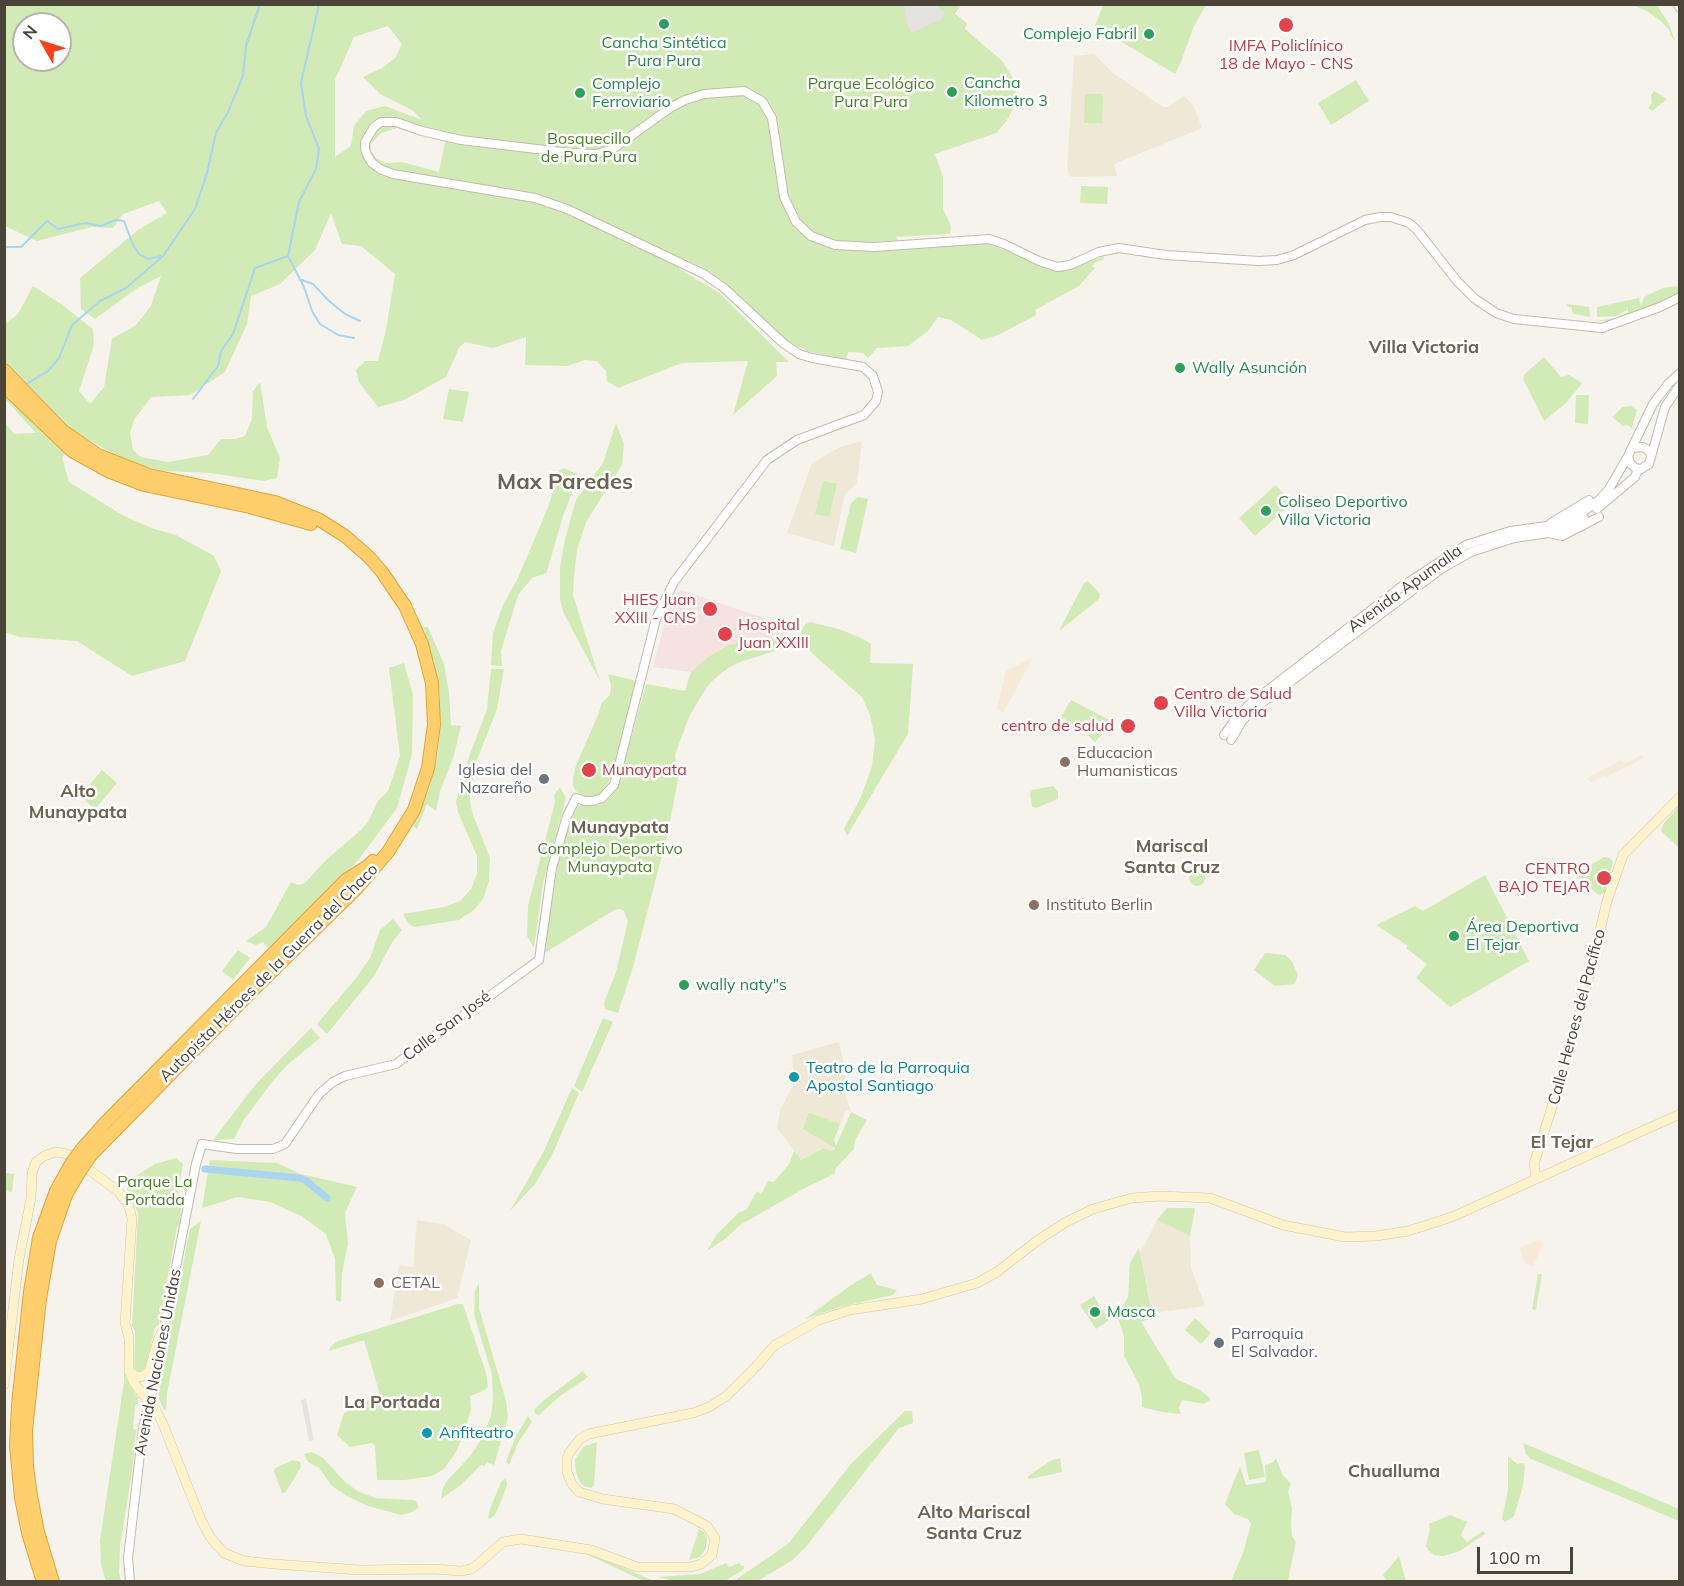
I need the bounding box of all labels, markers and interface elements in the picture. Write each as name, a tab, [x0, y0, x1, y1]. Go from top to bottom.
north arrow	[12, 12, 72, 72]
marker: IMFA Policlínico 18 de Mayo - CNS	[1277, 16, 1295, 34]
marker: Cancha Sintética Pura Pura	[657, 17, 671, 31]
text: N	[18, 21, 41, 43]
place label: Complejo Fabril	[1023, 24, 1137, 44]
marker: Complejo Fabril	[1142, 27, 1156, 41]
place label: Cancha Sintética Pura Pura	[602, 33, 726, 71]
place label: IMFA Policlínico 18 de Mayo - CNS	[1219, 36, 1353, 74]
place label: Cancha Kilometro 3	[964, 73, 1048, 111]
place label: Complejo Ferroviario	[592, 74, 671, 112]
park label: Parque Ecológico Pura Pura	[808, 74, 934, 112]
marker: Cancha Kilometro 3	[945, 85, 959, 99]
marker: Complejo Ferroviario	[573, 86, 587, 100]
park label: Bosquecillo de Pura Pura	[541, 129, 637, 167]
district label: Villa Victoria	[1369, 337, 1479, 359]
place label: Wally Asunción	[1192, 358, 1307, 378]
marker: Wally Asunción	[1173, 361, 1187, 375]
district label: Max Paredes	[497, 469, 633, 495]
place label: Coliseo Deportivo Villa Victoria	[1278, 492, 1408, 530]
marker: Coliseo Deportivo Villa Victoria	[1259, 504, 1273, 518]
street label: Avenida Apumalla	[1344, 541, 1466, 637]
place label: HIES Juan XXIII - CNS	[615, 590, 696, 628]
marker: HIES Juan XXIII - CNS	[701, 600, 719, 618]
place label: Hospital Juan XXIII	[738, 615, 809, 653]
marker: Hospital Juan XXIII	[716, 625, 734, 643]
place label: Centro de Salud Villa Victoria	[1174, 684, 1292, 722]
marker: Centro de Salud Villa Victoria	[1152, 694, 1170, 712]
place label: centro de salud	[1001, 716, 1114, 736]
marker: centro de salud	[1119, 717, 1137, 735]
place label: Educacion Humanisticas	[1077, 743, 1178, 781]
marker: Educacion Humanisticas	[1058, 755, 1072, 769]
place label: Iglesia del Nazareño	[458, 760, 532, 798]
place label: Munaypata	[602, 760, 687, 780]
marker: Munaypata	[580, 761, 598, 779]
marker: Iglesia del Nazareño	[537, 772, 551, 786]
district label: Alto Munaypata	[29, 781, 127, 824]
district label: Munaypata	[571, 817, 669, 839]
district label: Mariscal Santa Cruz	[1124, 836, 1220, 878]
park label: Complejo Deportivo Munaypata	[537, 839, 683, 877]
place label: CENTRO BAJO TEJAR	[1498, 859, 1590, 897]
street label: Autopista Héroes de la Guerra del Chaco	[156, 860, 382, 1086]
marker: CENTRO BAJO TEJAR	[1595, 869, 1613, 887]
place label: Instituto Berlin	[1046, 895, 1153, 915]
marker: Instituto Berlin	[1027, 898, 1041, 912]
place label: Área Deportiva El Tejar	[1466, 917, 1579, 955]
street label: Calle Heroes del Pacífico	[1544, 927, 1610, 1107]
marker: Área Deportiva El Tejar	[1447, 929, 1461, 943]
place label: wally naty"s	[696, 975, 787, 995]
marker: wally naty"s	[677, 978, 691, 992]
street label: Calle San José	[399, 987, 495, 1065]
place label: Teatro de la Parroquia Apostol Santiago	[806, 1058, 970, 1096]
marker: Teatro de la Parroquia Apostol Santiago	[787, 1070, 801, 1084]
district label: El Tejar	[1531, 1132, 1593, 1154]
park label: Parque La Portada	[117, 1172, 193, 1210]
street label: Avenida Naciones Unidas	[130, 1267, 186, 1457]
place label: CETAL	[391, 1273, 440, 1293]
marker: CETAL	[372, 1276, 386, 1290]
place label: Masca	[1107, 1302, 1156, 1322]
marker: Masca	[1088, 1305, 1102, 1319]
place label: Parroquia El Salvador.	[1231, 1324, 1318, 1362]
marker: Parroquia El Salvador.	[1212, 1336, 1226, 1350]
district label: La Portada	[344, 1392, 440, 1414]
place label: Anfiteatro	[439, 1423, 514, 1443]
marker: Anfiteatro	[420, 1426, 434, 1440]
district label: Chualluma	[1348, 1461, 1440, 1483]
district label: Alto Mariscal Santa Cruz	[917, 1502, 1031, 1544]
scale bar	[1480, 1535, 1576, 1573]
text: 100 m	[1488, 1546, 1541, 1569]

